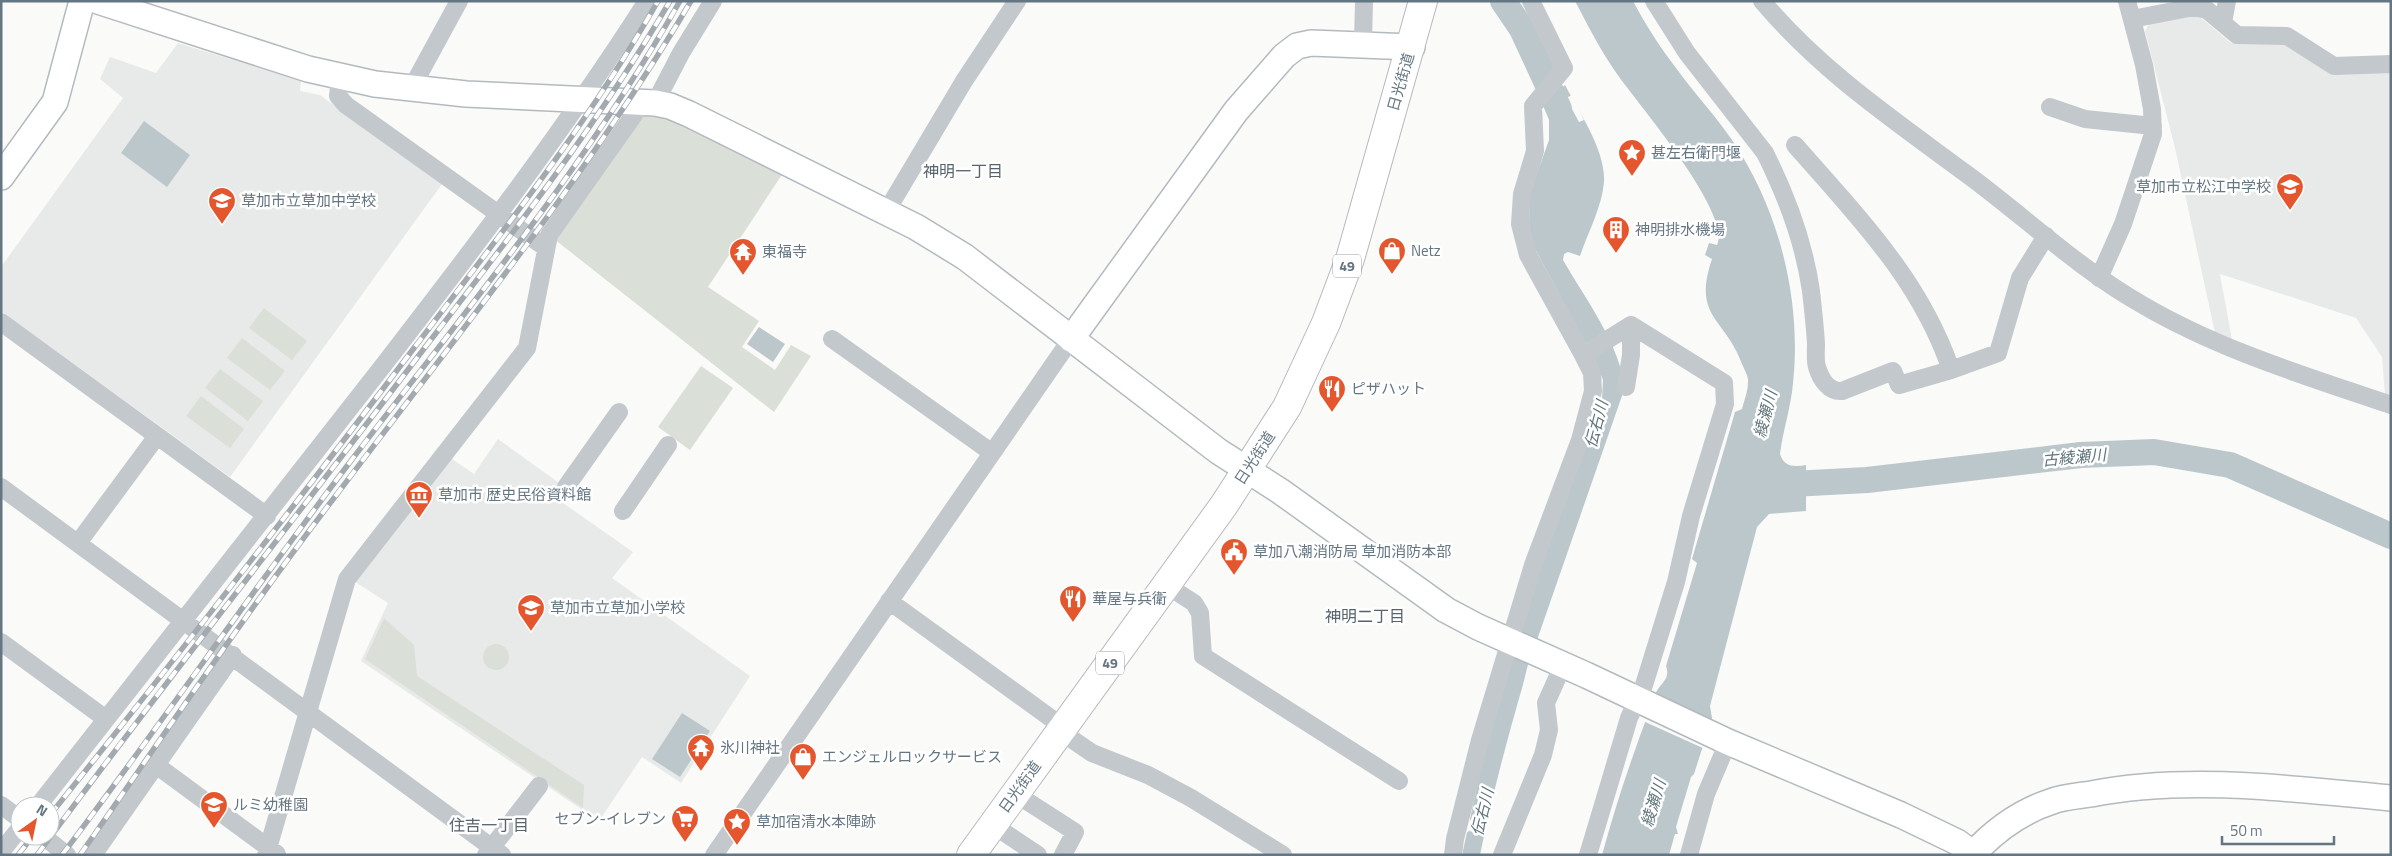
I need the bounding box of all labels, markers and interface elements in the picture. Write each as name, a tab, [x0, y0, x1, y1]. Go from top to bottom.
street label: 日光街道	[1381, 50, 1420, 114]
place icon: 甚左右衛門堰	[1617, 138, 1647, 177]
place label: 甚左右衛門堰	[1651, 141, 1741, 164]
district label: 神明一丁目	[923, 159, 1003, 183]
school or university icon: 草加市立松江中学校	[2275, 172, 2305, 211]
place label: 草加市立松江中学校	[2136, 175, 2271, 198]
school or university icon: 草加市立草加中学校	[207, 186, 237, 225]
place label: 草加市立草加中学校	[241, 189, 376, 212]
building icon: 神明排水機場	[1601, 215, 1631, 254]
place label: 神明排水機場	[1635, 218, 1725, 241]
shop icon: Netz	[1377, 236, 1407, 275]
temple icon: 東福寺	[728, 237, 758, 276]
place label: Netz	[1411, 239, 1441, 262]
place label: 東福寺	[762, 240, 807, 263]
road number: 49	[1333, 255, 1361, 278]
restaurant icon: ピザハット	[1317, 374, 1347, 413]
place label: ピザハット	[1351, 377, 1426, 400]
water label: 綾瀬川	[1747, 386, 1783, 440]
water label: 伝右川	[1578, 396, 1614, 450]
street label: 日光街道	[1229, 426, 1281, 489]
water label: 古綾瀬川	[2041, 442, 2109, 472]
museum icon: 草加市 歴史民俗資料館	[404, 480, 434, 519]
place label: 草加市 歴史民俗資料館	[438, 483, 591, 506]
public building icon: 草加八潮消防局 草加消防本部	[1219, 537, 1249, 576]
place label: 草加八潮消防局 草加消防本部	[1253, 540, 1451, 563]
restaurant icon: 華屋与兵衛	[1058, 584, 1088, 623]
place label: 華屋与兵衛	[1092, 587, 1167, 610]
school or university icon: 草加市立草加小学校	[516, 593, 546, 632]
place label: 草加市立草加小学校	[550, 596, 685, 619]
district label: 神明二丁目	[1325, 604, 1405, 628]
road number: 49	[1096, 651, 1124, 674]
temple icon: 氷川神社	[686, 733, 716, 772]
place label: 氷川神社	[720, 736, 780, 759]
shop icon: エンジェルロックサービス	[788, 742, 818, 781]
place label: エンジェルロックサービス	[822, 745, 1002, 768]
street label: 日光街道	[993, 756, 1047, 818]
water label: 綾瀬川	[1635, 775, 1672, 829]
water label: 伝右川	[1465, 784, 1500, 838]
school or university icon: ルミ幼稚園	[199, 790, 229, 829]
place label: ルミ幼稚園	[233, 793, 308, 816]
north arrow	[10, 796, 60, 846]
text: N	[33, 798, 52, 821]
supermarket icon: セブン-イレブン	[670, 804, 700, 843]
place label: セブン-イレブン	[554, 807, 666, 830]
place icon: 草加宿清水本陣跡	[722, 807, 752, 846]
place label: 草加宿清水本陣跡	[756, 810, 876, 833]
district label: 住吉一丁目	[449, 813, 529, 837]
scale bar	[2222, 814, 2334, 846]
text: 50 m	[2230, 819, 2263, 842]

